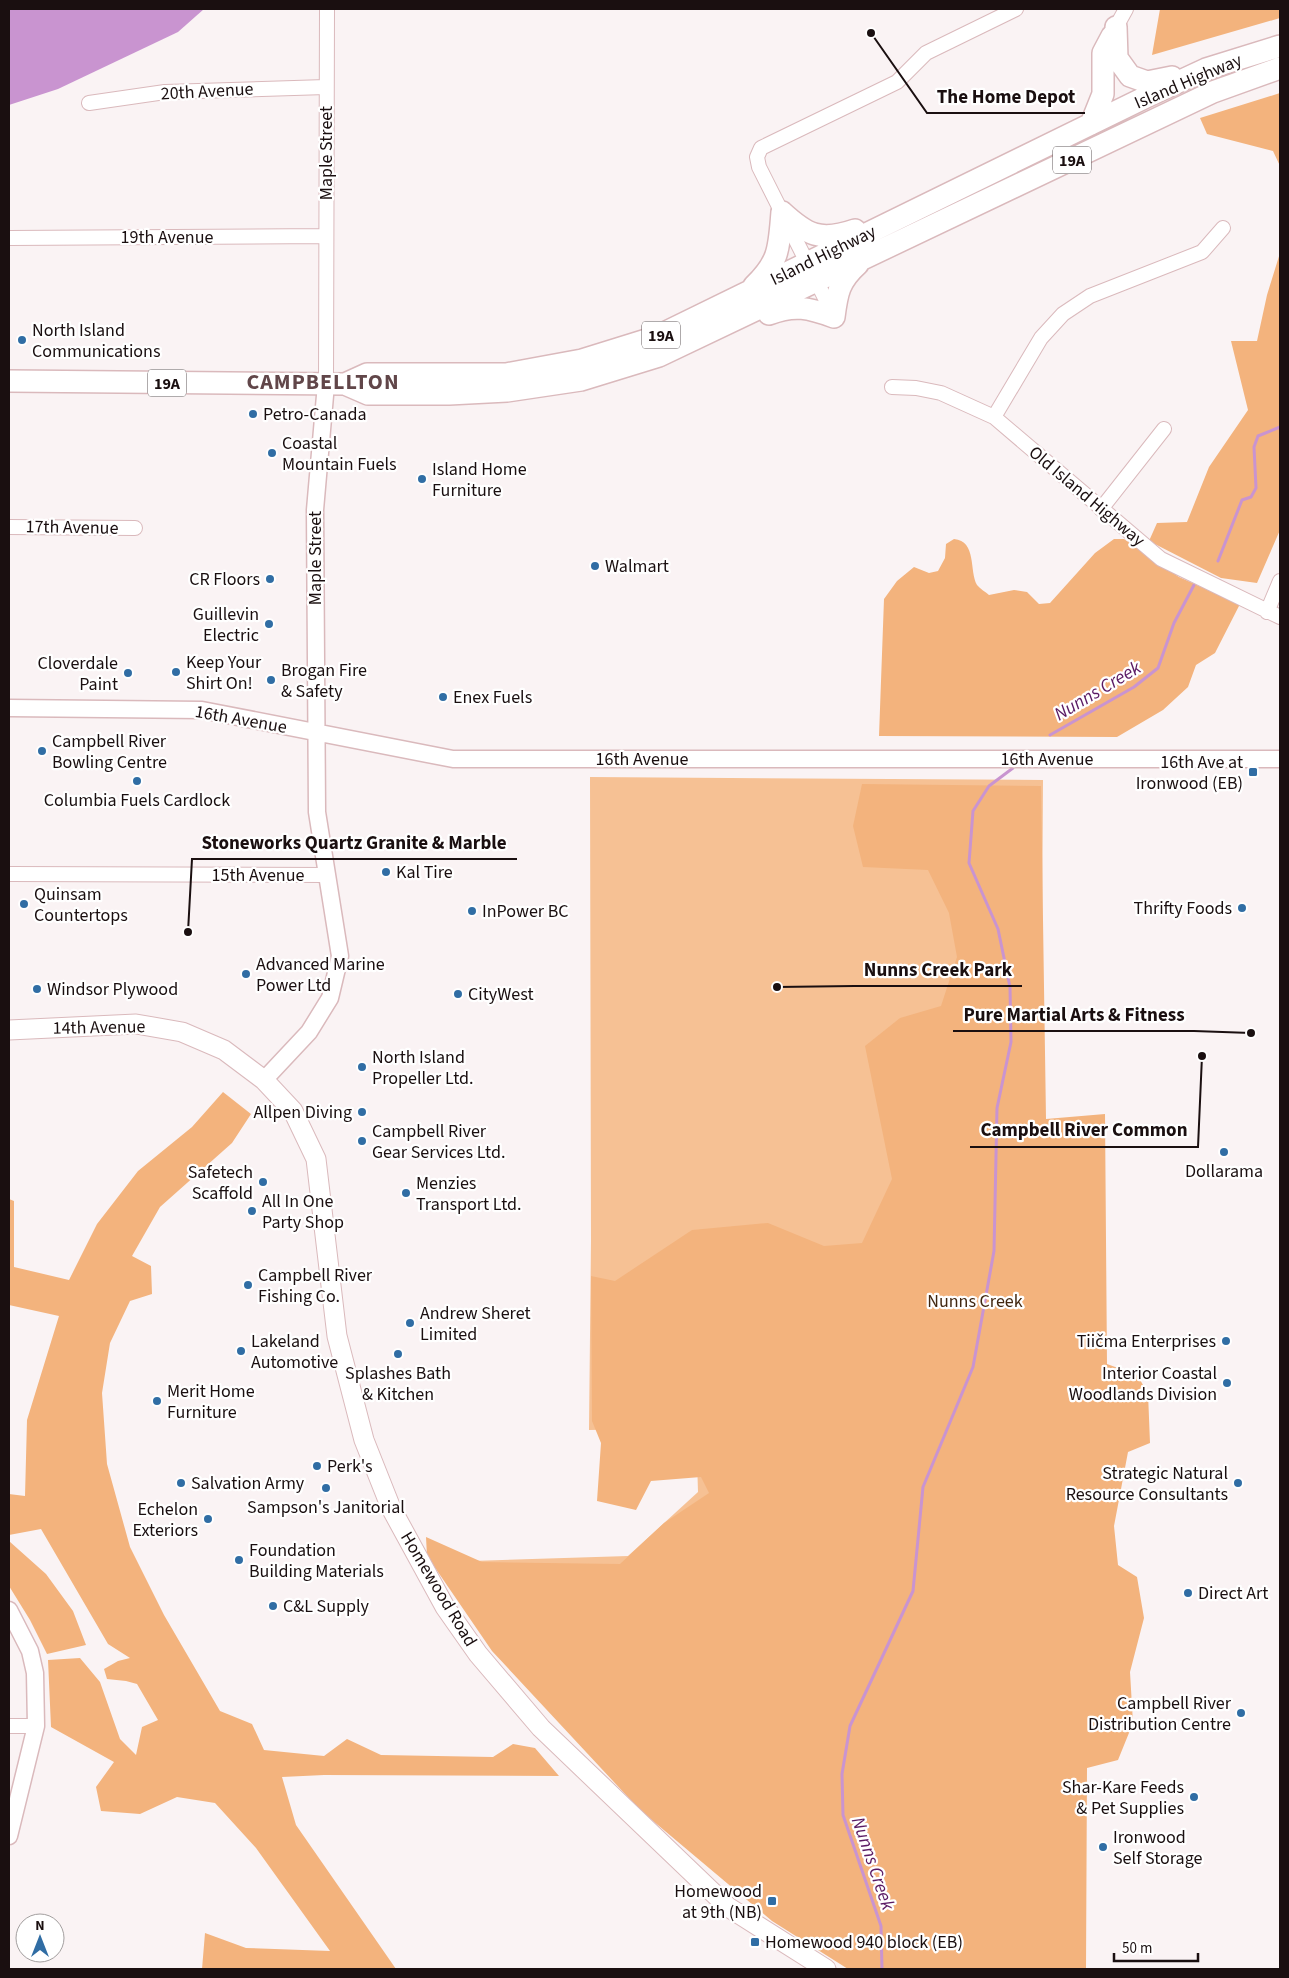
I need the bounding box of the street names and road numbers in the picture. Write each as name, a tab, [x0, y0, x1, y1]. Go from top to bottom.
street label: Island Highway	[1131, 47, 1246, 115]
street label: 20th Avenue	[160, 77, 254, 106]
street label: Maple Street	[314, 106, 339, 200]
road number: 19A	[1053, 146, 1091, 174]
street label: Island Highway	[766, 219, 881, 292]
street label: 19th Avenue	[121, 225, 213, 250]
road number: 19A	[642, 322, 680, 348]
road number: 19A	[148, 369, 186, 396]
street label: Old Island Highway	[1023, 440, 1151, 553]
street label: Maple Street	[303, 511, 328, 605]
street label: 17th Avenue	[25, 514, 119, 541]
street label: 16th Avenue	[193, 699, 289, 740]
street label: 16th Avenue	[596, 747, 688, 772]
street label: 16th Avenue	[1001, 747, 1093, 772]
street label: 15th Avenue	[212, 863, 304, 888]
street label: 14th Avenue	[52, 1014, 146, 1041]
street label: Homewood Road	[394, 1527, 483, 1651]

